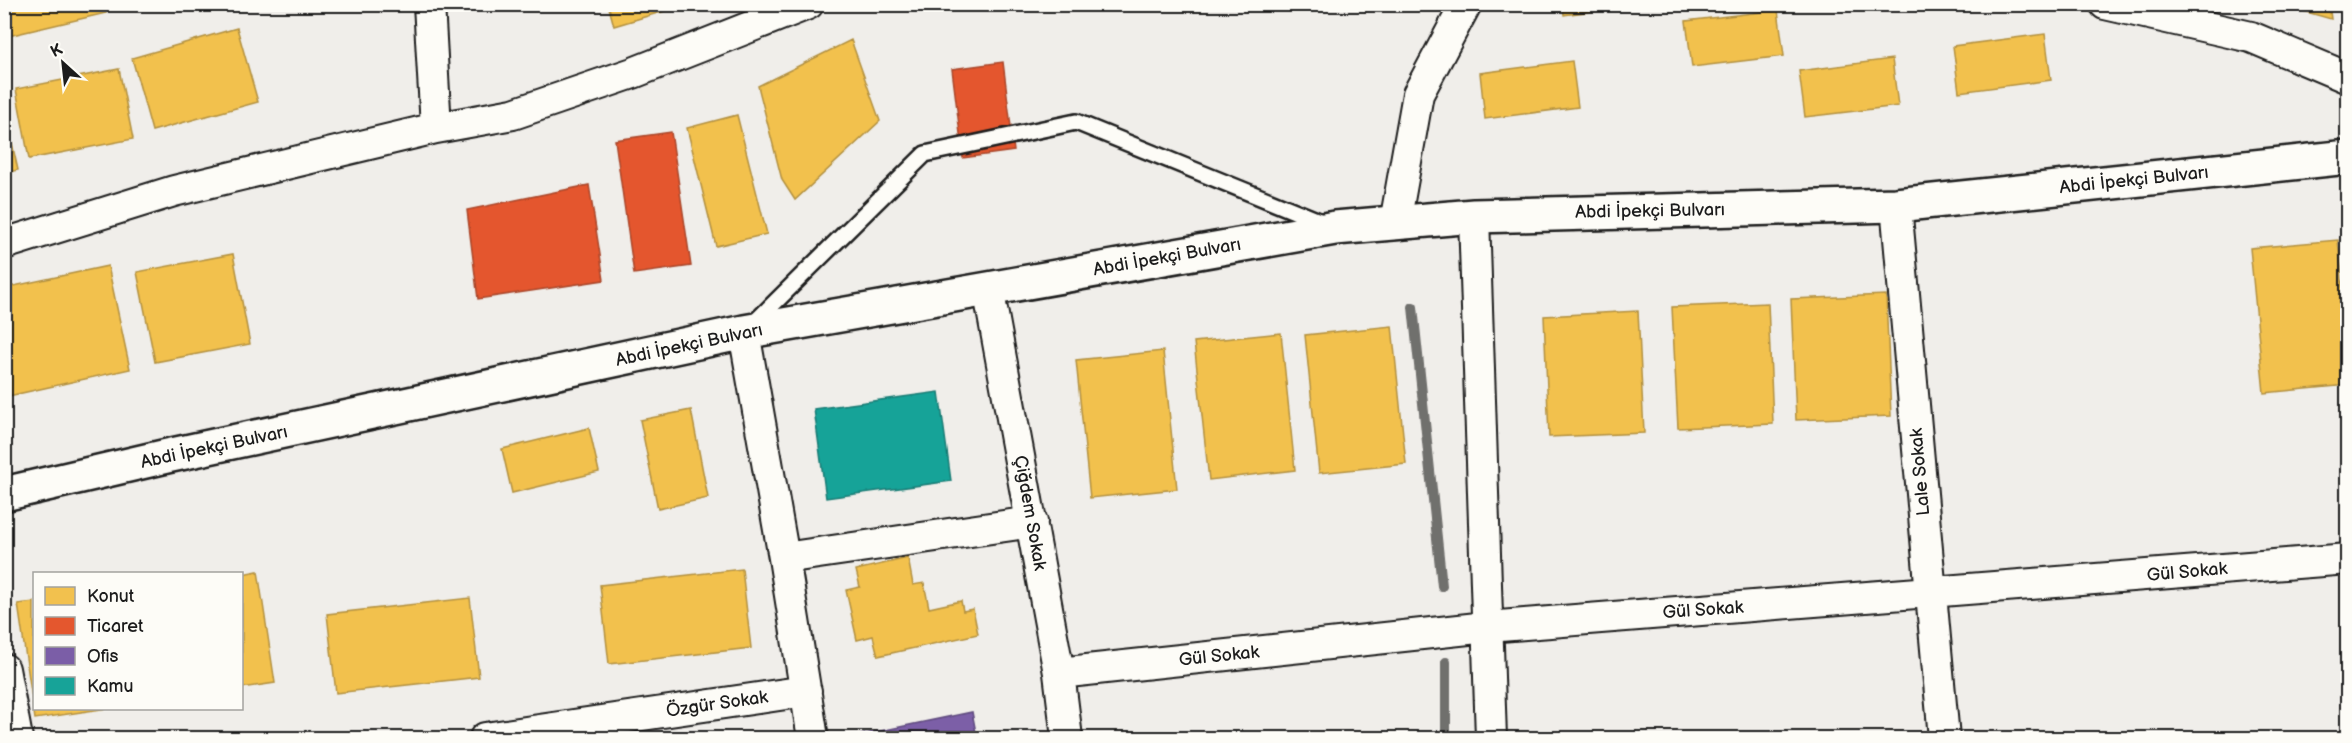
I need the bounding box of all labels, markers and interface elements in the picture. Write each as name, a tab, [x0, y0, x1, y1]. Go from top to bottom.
north arrow	[33, 33, 93, 93]
text: K	[48, 40, 66, 62]
street label: Abdi İpekçi Bulvarı	[2058, 161, 2210, 198]
street label: Abdi İpekçi Bulvarı	[1575, 198, 1725, 223]
street label: Abdi İpekçi Bulvarı	[1091, 233, 1243, 280]
street label: Abdi İpekçi Bulvarı	[613, 318, 764, 371]
street label: Abdi İpekçi Bulvarı	[138, 420, 289, 473]
street label: Lale Sokak	[1906, 427, 1934, 517]
street label: Çiğdem Sokak	[1010, 454, 1050, 572]
street label: Gül Sokak	[2146, 558, 2228, 586]
legend	[33, 572, 243, 710]
text: Konut	[87, 586, 135, 607]
street label: Gül Sokak	[1662, 597, 1744, 623]
text: Ticaret	[87, 616, 144, 637]
street label: Gül Sokak	[1178, 641, 1260, 671]
text: Ofis	[87, 646, 118, 667]
text: Kamu	[87, 676, 133, 697]
street label: Özgür Sokak	[665, 685, 769, 722]

